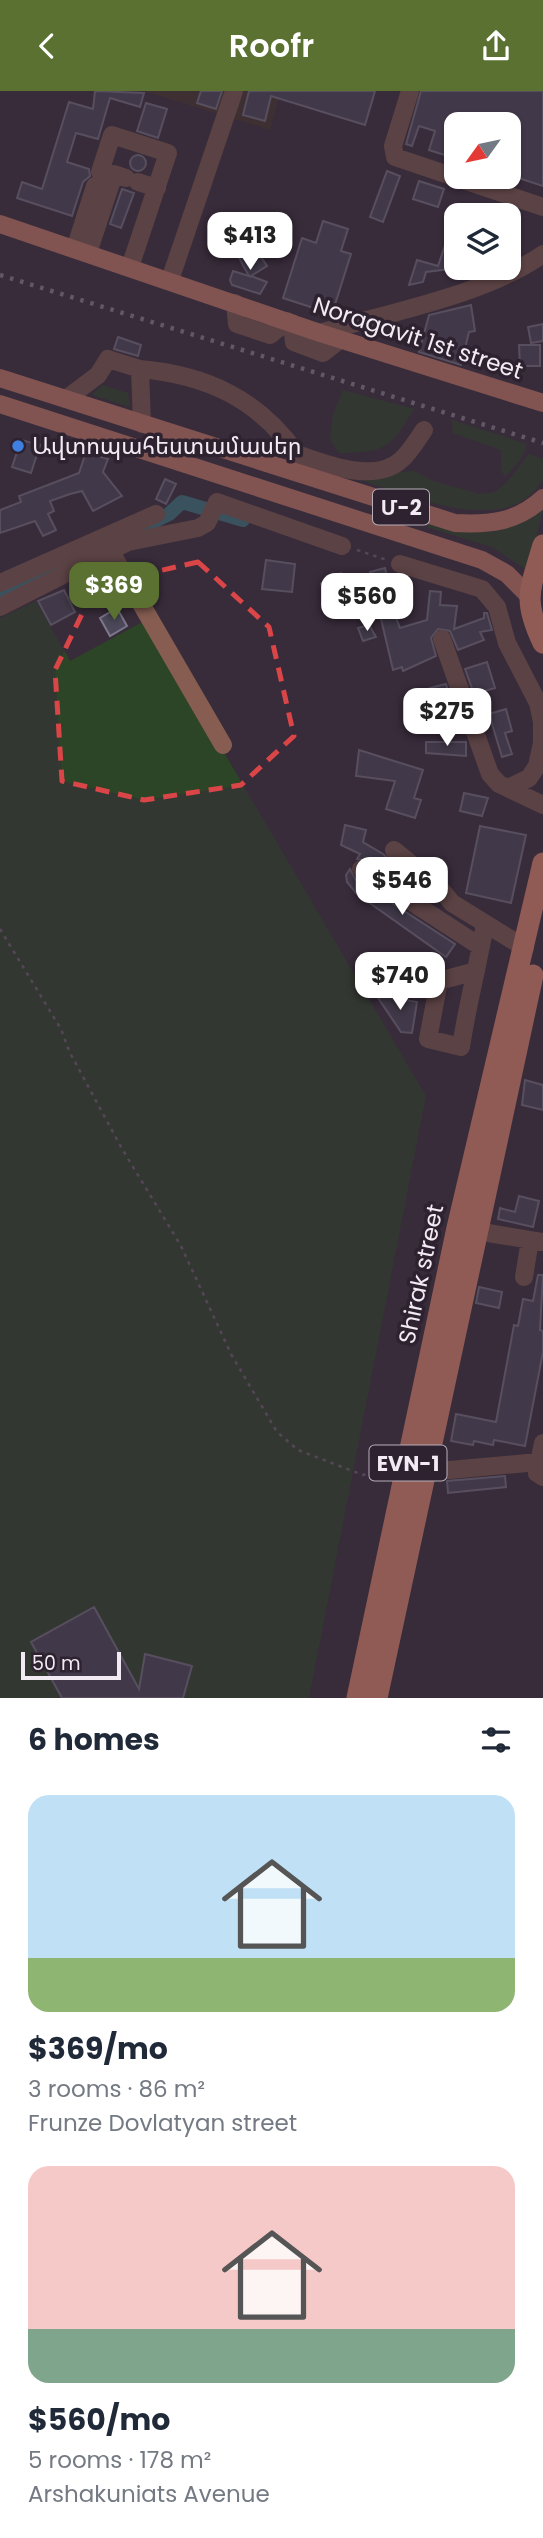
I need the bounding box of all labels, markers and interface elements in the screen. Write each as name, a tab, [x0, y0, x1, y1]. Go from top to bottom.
text: Roofr	[229, 23, 314, 68]
icon: back	[28, 27, 66, 65]
icon: share	[477, 27, 515, 65]
north arrow	[444, 112, 522, 189]
map controls	[444, 112, 521, 280]
button: layers	[444, 203, 521, 280]
pin: $413	[209, 213, 291, 272]
text: $413	[223, 219, 277, 251]
street label: Noragavit 1st street	[309, 289, 527, 387]
place label: Ավտոպահեստամասեր	[32, 430, 302, 462]
marker: Ավտոպահեստամասեր	[10, 438, 26, 454]
road number: Մ-2	[373, 489, 429, 525]
pin: $369	[73, 563, 155, 622]
text: $369	[85, 569, 143, 601]
pin: $560	[326, 573, 408, 633]
text: $560	[337, 580, 397, 612]
pin: $275	[406, 689, 488, 748]
text: $275	[419, 695, 475, 727]
pin: $546	[361, 857, 443, 917]
text: $546	[372, 864, 432, 896]
pin: $740	[359, 953, 441, 1012]
text: $740	[371, 959, 429, 991]
street label: Shirak street	[391, 1201, 451, 1347]
road number: EVN-1	[370, 1445, 446, 1481]
scale bar	[21, 1649, 121, 1681]
text: 50 m	[32, 1650, 81, 1677]
text: 6 homes	[28, 1718, 160, 1761]
icon: filters	[477, 1721, 515, 1759]
icon: home	[209, 1841, 335, 1967]
text: $369/mo	[28, 2027, 168, 2070]
text: 3 rooms · 86 m²	[28, 2073, 205, 2105]
text: Frunze Dovlatyan street	[28, 2107, 297, 2139]
icon: home	[209, 2212, 335, 2338]
text: $560/mo	[28, 2398, 170, 2441]
text: 5 rooms · 178 m²	[28, 2444, 211, 2476]
text: Arshakuniats Avenue	[28, 2478, 270, 2510]

